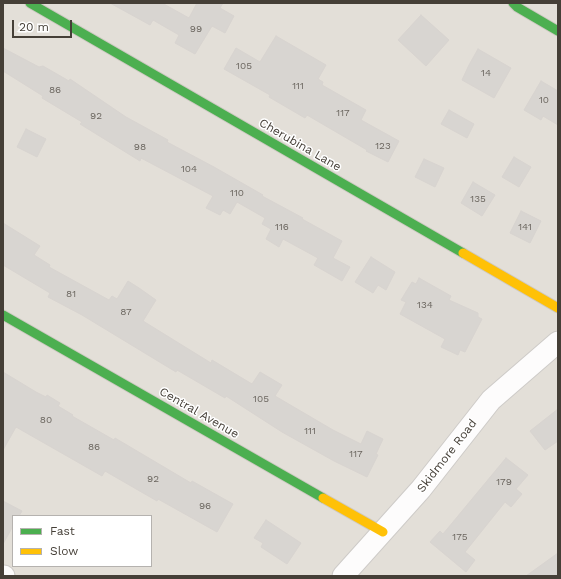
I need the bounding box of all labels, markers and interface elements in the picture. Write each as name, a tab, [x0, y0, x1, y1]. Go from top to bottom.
scale bar	[14, 12, 74, 38]
text: 20 m	[19, 20, 49, 34]
house number: 99	[190, 23, 202, 35]
house number: 105	[236, 60, 252, 72]
house number: 14	[481, 67, 491, 79]
house number: 111	[292, 80, 304, 92]
house number: 86	[49, 84, 61, 96]
house number: 10	[539, 94, 549, 106]
house number: 117	[336, 107, 350, 119]
house number: 92	[90, 110, 102, 122]
street label: Cherubina Lane	[256, 116, 344, 174]
house number: 123	[375, 140, 391, 152]
house number: 98	[134, 141, 146, 153]
house number: 104	[181, 163, 197, 175]
house number: 110	[230, 187, 244, 199]
house number: 135	[470, 193, 486, 205]
house number: 116	[275, 221, 289, 233]
house number: 141	[518, 221, 532, 233]
house number: 81	[66, 288, 76, 300]
house number: 134	[417, 299, 433, 311]
house number: 87	[120, 306, 132, 318]
street label: Central Avenue	[157, 384, 241, 442]
house number: 105	[253, 393, 269, 405]
house number: 80	[40, 414, 52, 426]
street label: Skidmore Road	[414, 417, 480, 495]
house number: 111	[304, 425, 316, 437]
house number: 86	[88, 441, 100, 453]
house number: 117	[349, 448, 363, 460]
house number: 92	[147, 473, 159, 485]
house number: 179	[496, 476, 512, 488]
house number: 96	[199, 500, 211, 512]
legend	[12, 515, 152, 567]
text: Fast	[50, 524, 75, 538]
house number: 175	[452, 531, 468, 543]
text: Slow	[50, 544, 78, 558]

